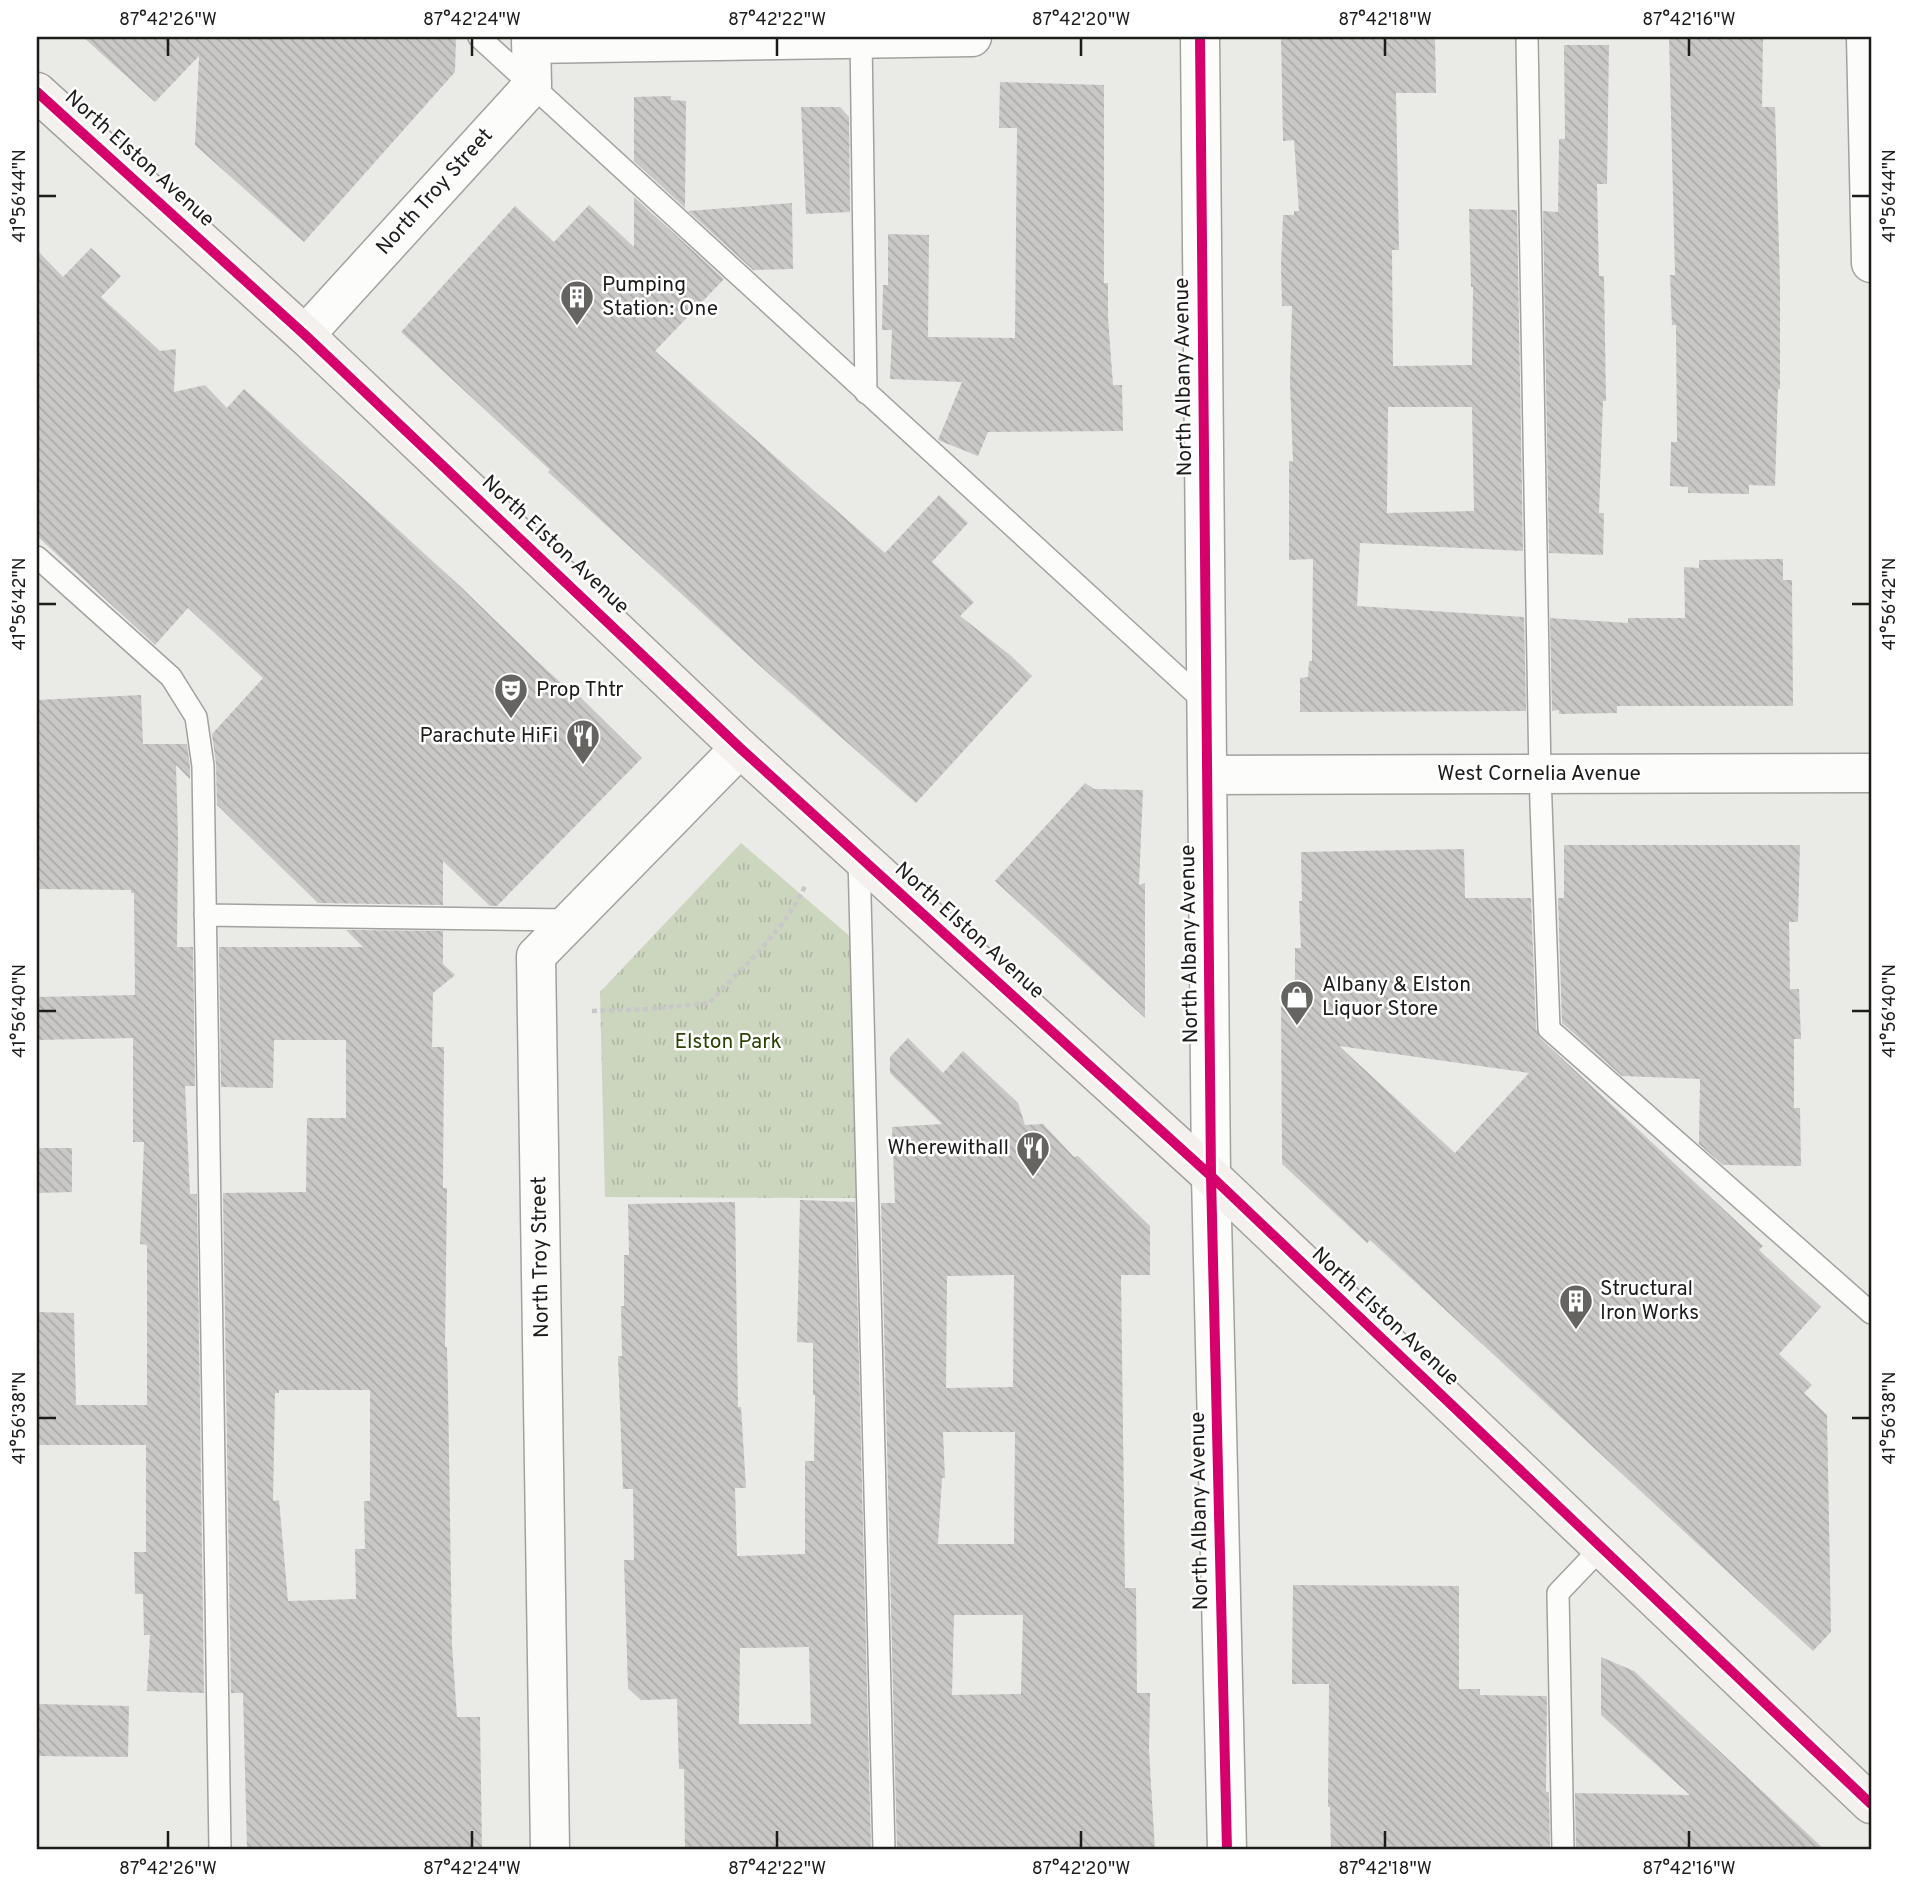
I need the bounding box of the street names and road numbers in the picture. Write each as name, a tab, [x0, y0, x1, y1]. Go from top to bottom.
street label: North Elston Avenue	[58, 85, 220, 233]
street label: North Troy Street	[371, 123, 499, 261]
street label: North Albany Avenue	[1169, 277, 1199, 477]
street label: North Elston Avenue	[475, 469, 635, 621]
street label: West Cornelia Avenue	[1437, 761, 1641, 788]
street label: North Albany Avenue	[1175, 844, 1205, 1044]
street label: North Elston Avenue	[888, 857, 1050, 1005]
street label: North Troy Street	[526, 1176, 556, 1338]
street label: North Elston Avenue	[1305, 1241, 1465, 1393]
street label: North Albany Avenue	[1185, 1411, 1215, 1611]

